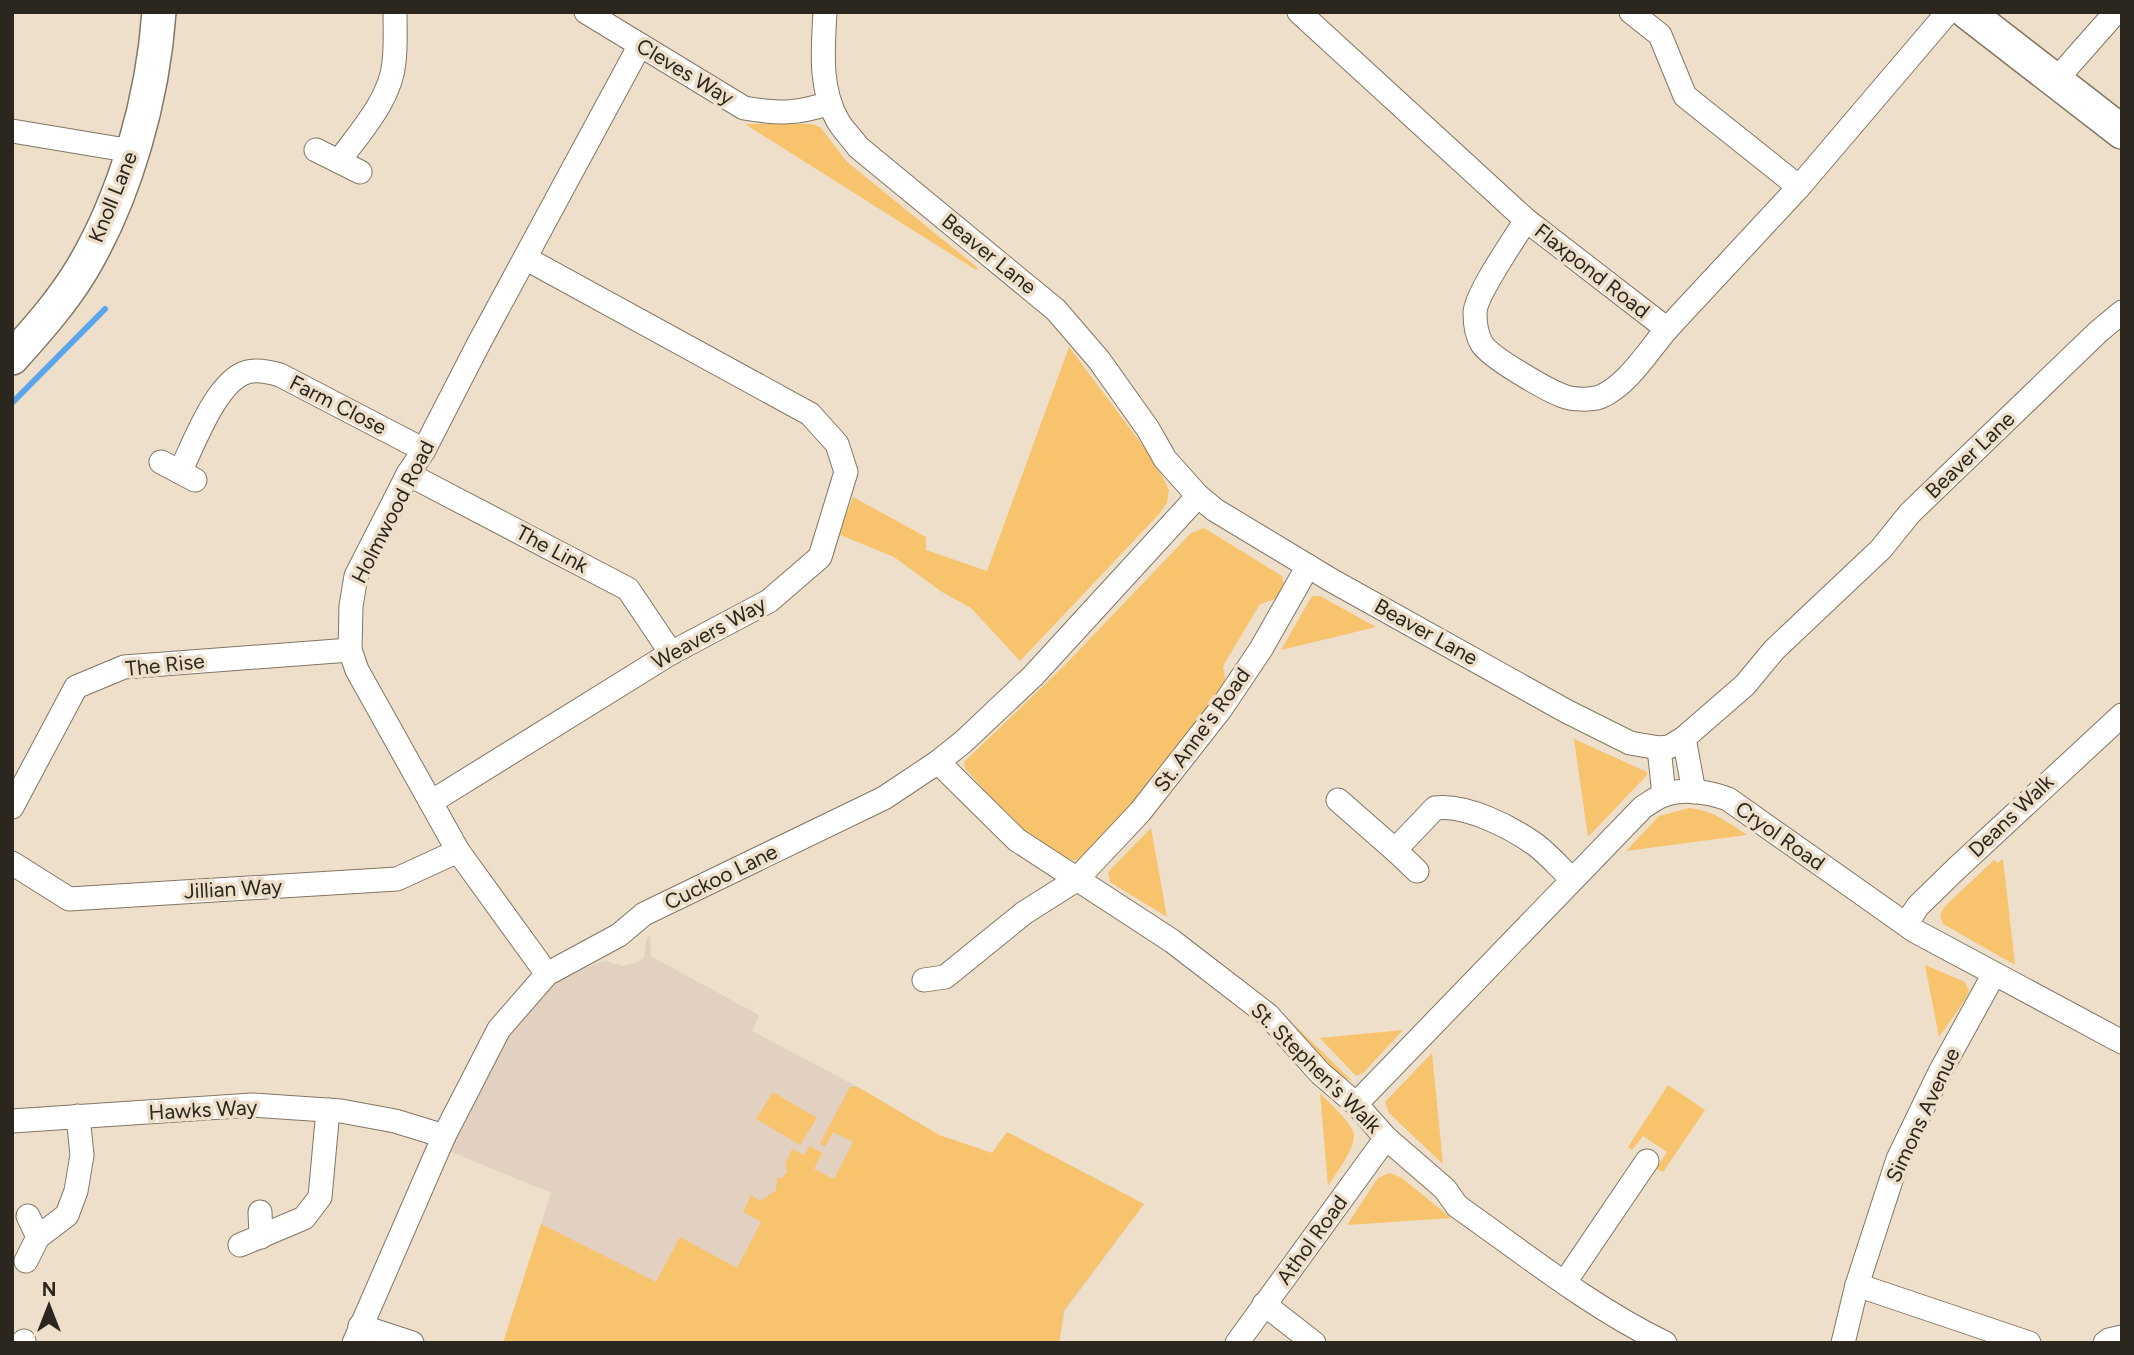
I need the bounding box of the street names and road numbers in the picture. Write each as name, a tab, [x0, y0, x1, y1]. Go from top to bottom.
street label: Cleves Way	[632, 33, 738, 110]
street label: Knoll Lane	[83, 148, 142, 246]
street label: Beaver Lane	[937, 208, 1042, 299]
street label: Flaxpond Road	[1530, 218, 1655, 323]
street label: Farm Close	[286, 370, 391, 440]
street label: Beaver Lane	[1920, 406, 2019, 503]
street label: Holmwood Road	[346, 436, 439, 587]
street label: The Link	[512, 519, 593, 578]
street label: Weavers Way	[647, 591, 770, 674]
street label: Beaver Lane	[1370, 593, 1482, 670]
street label: The Rise	[124, 648, 206, 681]
street label: St. Anne's Road	[1148, 663, 1255, 797]
street label: Deans Walk	[1963, 769, 2059, 862]
street label: Cryol Road	[1731, 796, 1830, 875]
street label: Cuckoo Lane	[660, 838, 781, 915]
street label: Jillian Way	[183, 873, 283, 904]
street label: St. Stephen's Walk	[1246, 997, 1387, 1139]
street label: Simons Avenue	[1880, 1044, 1965, 1186]
street label: Hawks Way	[148, 1094, 258, 1125]
street label: Athol Road	[1271, 1190, 1352, 1289]

